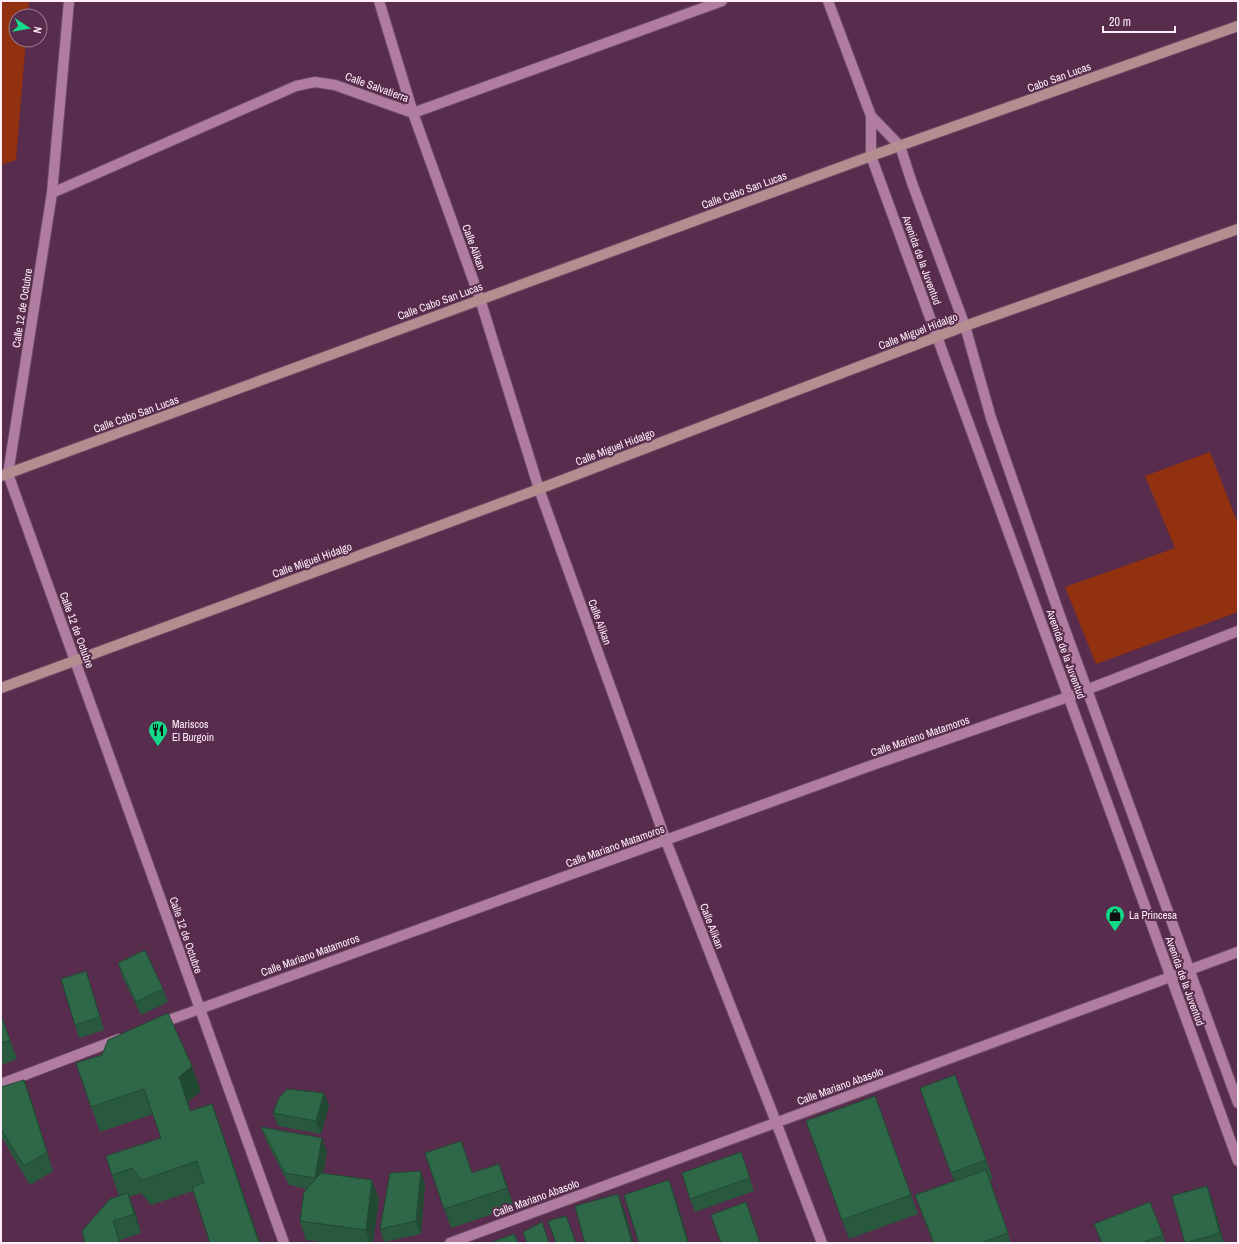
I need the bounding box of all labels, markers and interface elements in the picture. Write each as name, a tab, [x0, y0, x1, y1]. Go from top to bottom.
north arrow	[8, 8, 48, 48]
scale bar	[1103, 8, 1175, 34]
text: 20 m	[1109, 14, 1131, 30]
text: N	[30, 25, 45, 35]
street label: Cabo San Lucas	[1025, 59, 1093, 95]
street label: Calle Salvatierra	[343, 69, 411, 105]
street label: Calle Cabo San Lucas	[699, 168, 789, 212]
street label: Avenida de la Juventud	[899, 212, 945, 307]
street label: Calle Alikan	[459, 222, 489, 272]
street label: Calle 12 de Octubre	[9, 267, 35, 349]
street label: Calle Cabo San Lucas	[395, 279, 485, 323]
street label: Calle Miguel Hidalgo	[876, 309, 960, 353]
street label: Calle Cabo San Lucas	[91, 392, 181, 436]
street label: Calle Miguel Hidalgo	[573, 425, 657, 469]
street label: Calle Miguel Hidalgo	[270, 539, 354, 581]
street label: Calle 12 de Octubre	[57, 590, 97, 670]
street label: Calle Alikan	[585, 597, 615, 647]
street label: Avenida de la Juventud	[1043, 606, 1089, 701]
street label: Calle Mariano Matamoros	[869, 712, 972, 760]
place label: Mariscos El Burgoin	[172, 717, 214, 744]
restaurant icon: Mariscos El Burgoin	[147, 719, 169, 747]
street label: Calle Mariano Matamoros	[564, 822, 667, 870]
street label: Calle 12 de Octubre	[166, 895, 206, 975]
street label: Calle Alikan	[697, 901, 727, 951]
shop icon: La Princesa	[1104, 904, 1126, 932]
place label: La Princesa	[1129, 908, 1177, 922]
street label: Calle Mariano Matamoros	[259, 931, 362, 979]
street label: Avenida de la Juventud	[1162, 933, 1208, 1028]
street label: Calle Mariano Abasolo	[795, 1064, 885, 1108]
street label: Calle Mariano Abasolo	[491, 1176, 581, 1220]

